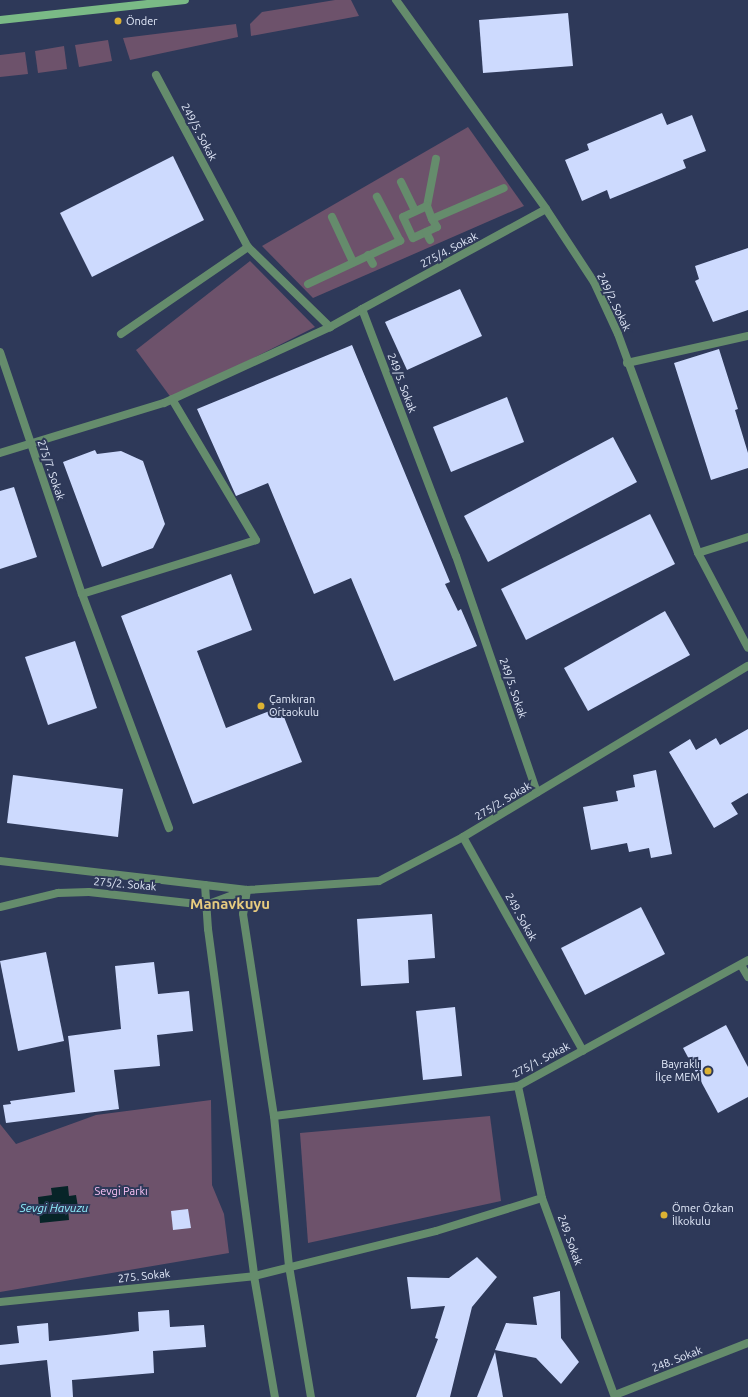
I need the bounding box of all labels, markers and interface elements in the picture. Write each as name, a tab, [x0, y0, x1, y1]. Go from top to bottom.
place label: Önder	[126, 14, 157, 28]
marker: Önder	[113, 16, 123, 26]
street label: 249/5. Sokak	[178, 101, 220, 163]
street label: 275/4. Sokak	[418, 229, 480, 271]
street label: 249/2. Sokak	[594, 271, 634, 333]
street label: 249/5. Sokak	[385, 351, 419, 415]
street label: 275/7. Sokak	[34, 438, 68, 502]
street label: 249/5. Sokak	[496, 656, 530, 720]
place label: Çamkıran Ortaokulu	[269, 693, 319, 719]
marker: Çamkıran Ortaokulu	[256, 701, 266, 711]
street label: 275/2. Sokak	[473, 779, 533, 823]
street label: 275/2. Sokak	[93, 875, 157, 893]
street label: 249. Sokak	[502, 891, 540, 943]
district label: Manavkuyu	[190, 895, 270, 913]
street label: 275/1. Sokak	[510, 1039, 572, 1081]
place label: Bayraklı İlçe MEM	[655, 1058, 700, 1084]
marker: Bayraklı İlçe MEM	[703, 1066, 713, 1076]
park label: Sevgi Parkı	[94, 1184, 148, 1198]
water label: Sevgi Havuzu	[20, 1201, 88, 1215]
place label: Ömer Özkan İlkokulu	[672, 1202, 734, 1228]
marker: Ömer Özkan İlkokulu	[659, 1210, 669, 1220]
street label: 249. Sokak	[555, 1213, 585, 1267]
street label: 275. Sokak	[117, 1267, 171, 1285]
street label: 248. Sokak	[650, 1343, 704, 1375]

